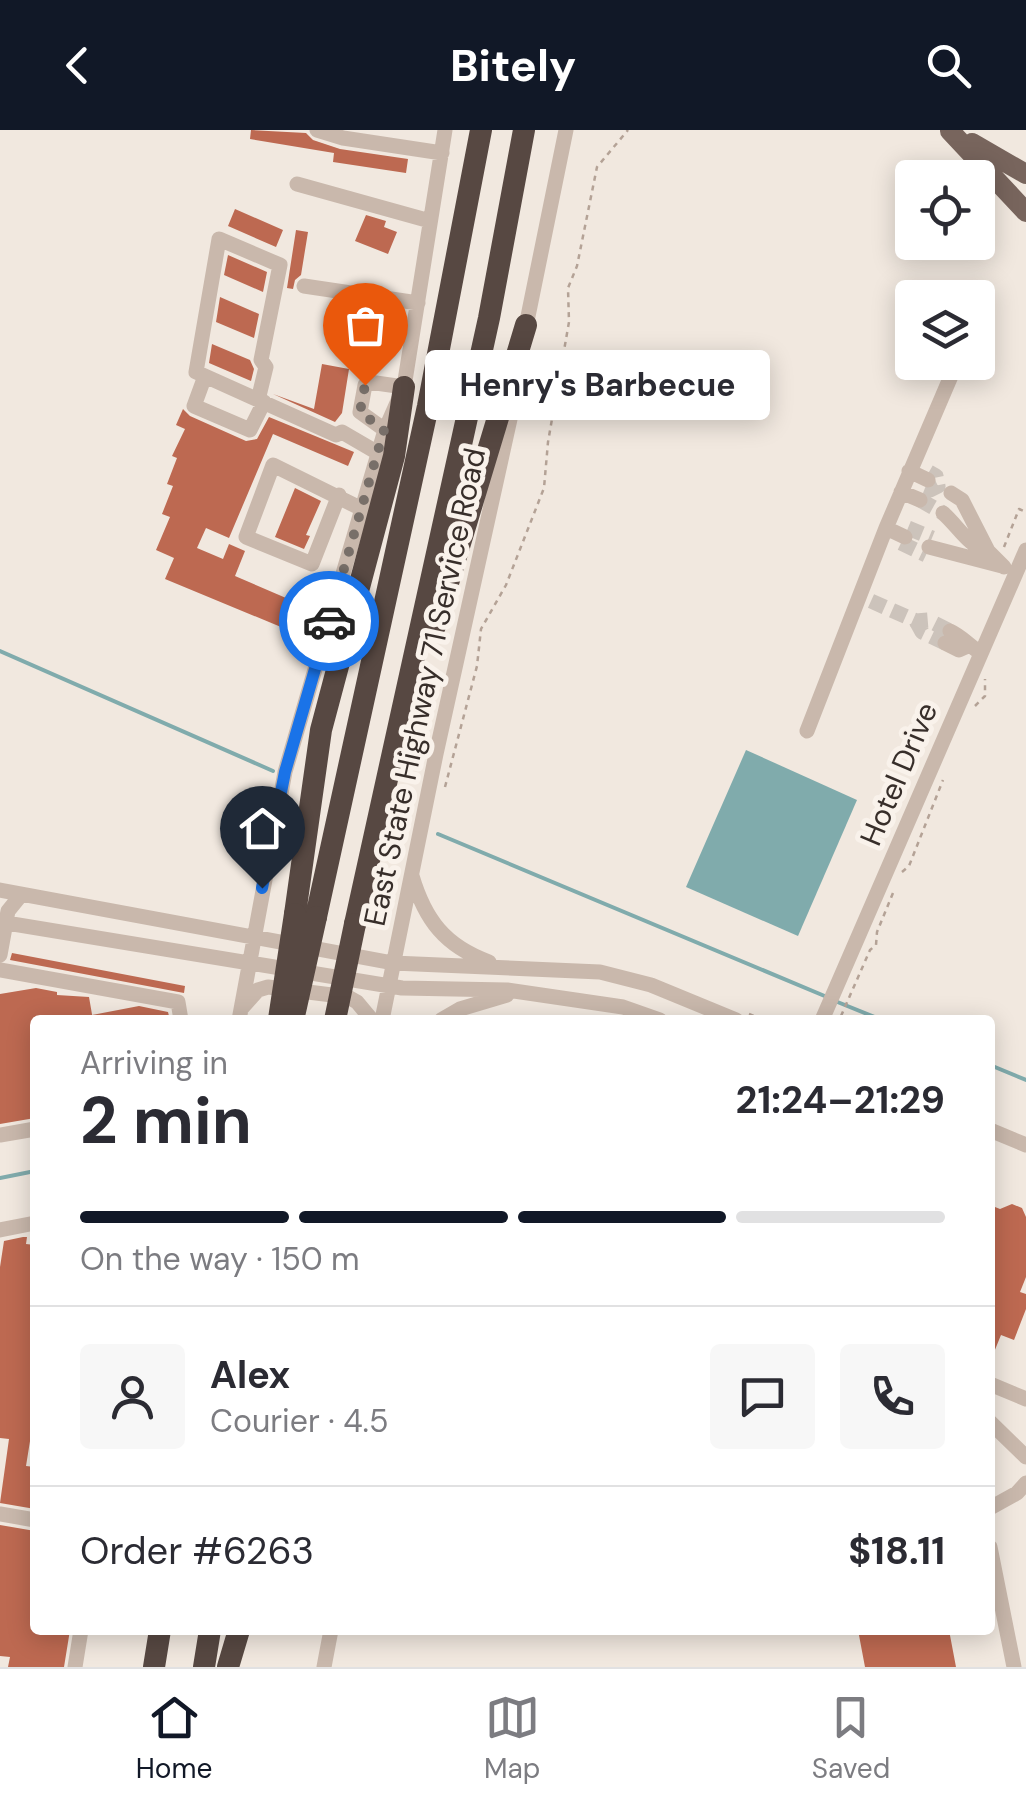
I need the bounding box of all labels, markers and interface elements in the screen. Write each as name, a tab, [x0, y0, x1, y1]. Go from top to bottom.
text: Bitely	[450, 36, 576, 95]
icon: back	[50, 38, 105, 93]
icon: search	[921, 38, 976, 93]
map controls	[895, 160, 995, 380]
button: locate	[895, 160, 995, 260]
button: layers	[895, 280, 995, 380]
pin	[323, 283, 408, 386]
icon: bag	[338, 298, 393, 353]
callout: Henry's Barbecue	[425, 350, 770, 420]
text: Henry's Barbecue	[459, 364, 736, 406]
street label: East State Highway 71 Service Road	[355, 444, 494, 929]
courier	[279, 571, 379, 671]
icon: car	[302, 594, 357, 649]
street label: Hotel Drive	[851, 696, 946, 851]
pin	[220, 786, 305, 889]
icon: home	[235, 801, 290, 856]
text: Arriving in	[80, 1042, 228, 1084]
text: 21:24–21:29	[735, 1075, 945, 1125]
text: 2 min	[80, 1079, 252, 1163]
text: On the way · 150 m	[80, 1238, 360, 1280]
button: person	[80, 1344, 185, 1449]
button: chat	[710, 1344, 815, 1449]
button: phone	[840, 1344, 945, 1449]
text: Alex	[210, 1350, 290, 1400]
text: Courier · 4.5	[210, 1400, 388, 1442]
text: Order #6263	[80, 1526, 314, 1576]
text: $18.11	[848, 1526, 945, 1576]
tab: Home	[136, 1690, 212, 1787]
tab: Map	[484, 1690, 540, 1787]
tab: Saved	[812, 1690, 890, 1787]

